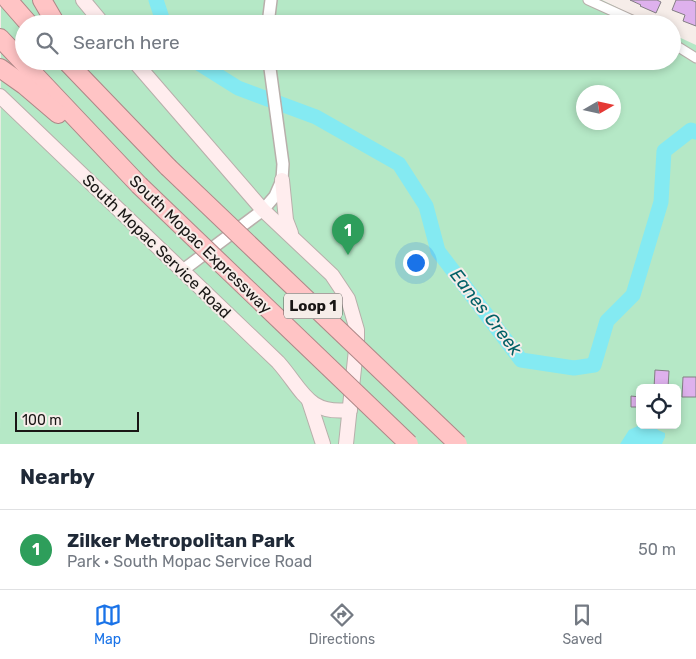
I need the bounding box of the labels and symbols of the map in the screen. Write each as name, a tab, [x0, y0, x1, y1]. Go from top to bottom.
north arrow	[576, 85, 621, 130]
street label: South Mopac Service Road	[78, 170, 235, 322]
street label: South Mopac Expressway	[125, 171, 276, 318]
pin: 1	[332, 214, 364, 255]
your location	[403, 250, 429, 276]
water label: Eanes Creek	[445, 264, 527, 360]
road number: Loop 1	[284, 294, 342, 318]
scale bar	[15, 409, 139, 432]

